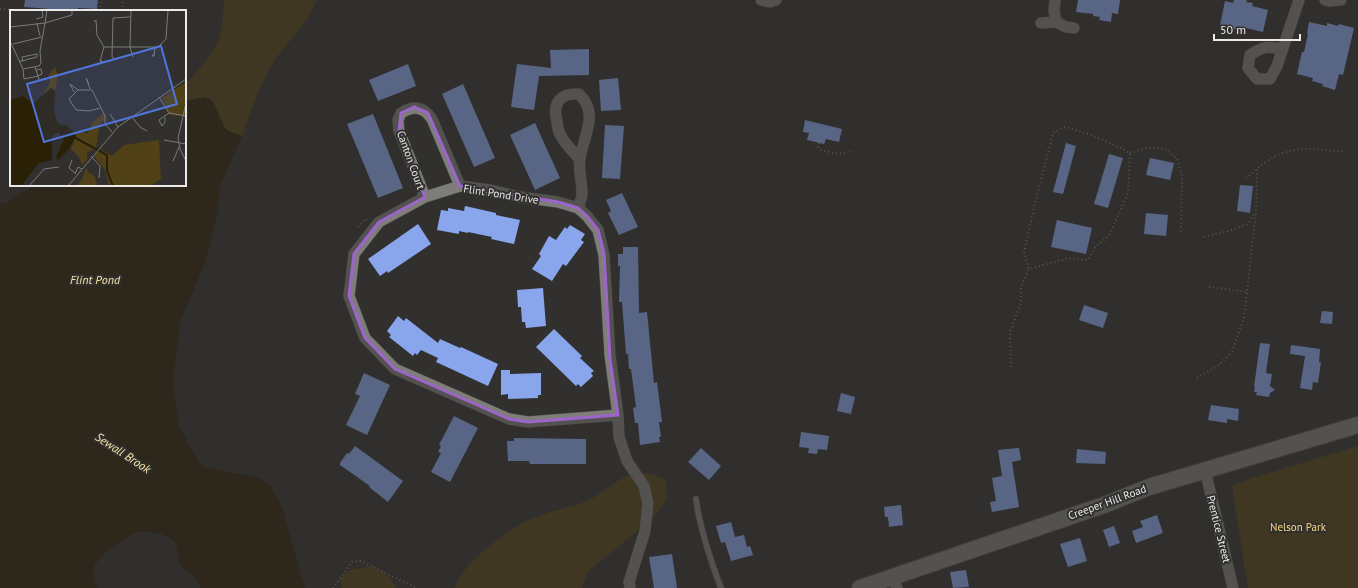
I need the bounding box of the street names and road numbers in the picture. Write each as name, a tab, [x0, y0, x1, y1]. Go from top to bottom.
street label: Canton Court	[394, 129, 428, 192]
street label: Flint Pond Drive	[463, 181, 540, 207]
street label: Creeper Hill Road	[1066, 481, 1148, 523]
street label: Prentice Street	[1204, 494, 1234, 564]

